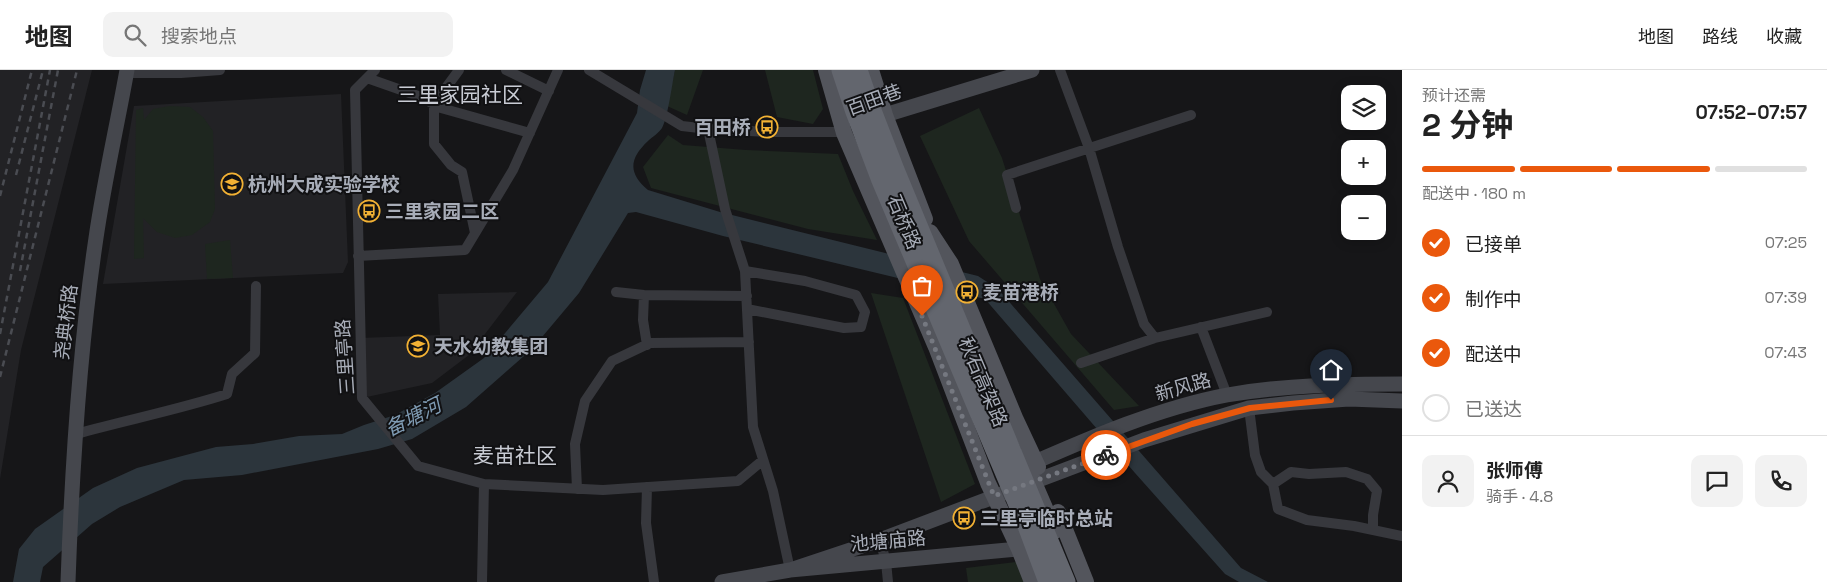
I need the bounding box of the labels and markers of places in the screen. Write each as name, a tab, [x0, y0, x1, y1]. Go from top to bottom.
place label: 百田桥	[694, 115, 751, 140]
bus stop icon: 百田桥	[755, 115, 779, 139]
school or university icon: 杭州大成实验学校	[220, 172, 244, 196]
place label: 杭州大成实验学校	[248, 172, 400, 197]
bus stop icon: 三里家园二区	[357, 199, 381, 223]
place label: 三里家园二区	[385, 199, 499, 224]
pin	[901, 265, 943, 316]
bus stop icon: 麦苗港桥	[955, 280, 979, 304]
place label: 麦苗港桥	[983, 280, 1059, 305]
school or university icon: 天水幼教集团	[406, 334, 430, 358]
place label: 天水幼教集团	[434, 334, 548, 359]
pin	[1310, 349, 1352, 400]
bus stop icon: 三里亭临时总站	[952, 506, 976, 530]
place label: 三里亭临时总站	[980, 506, 1113, 531]

